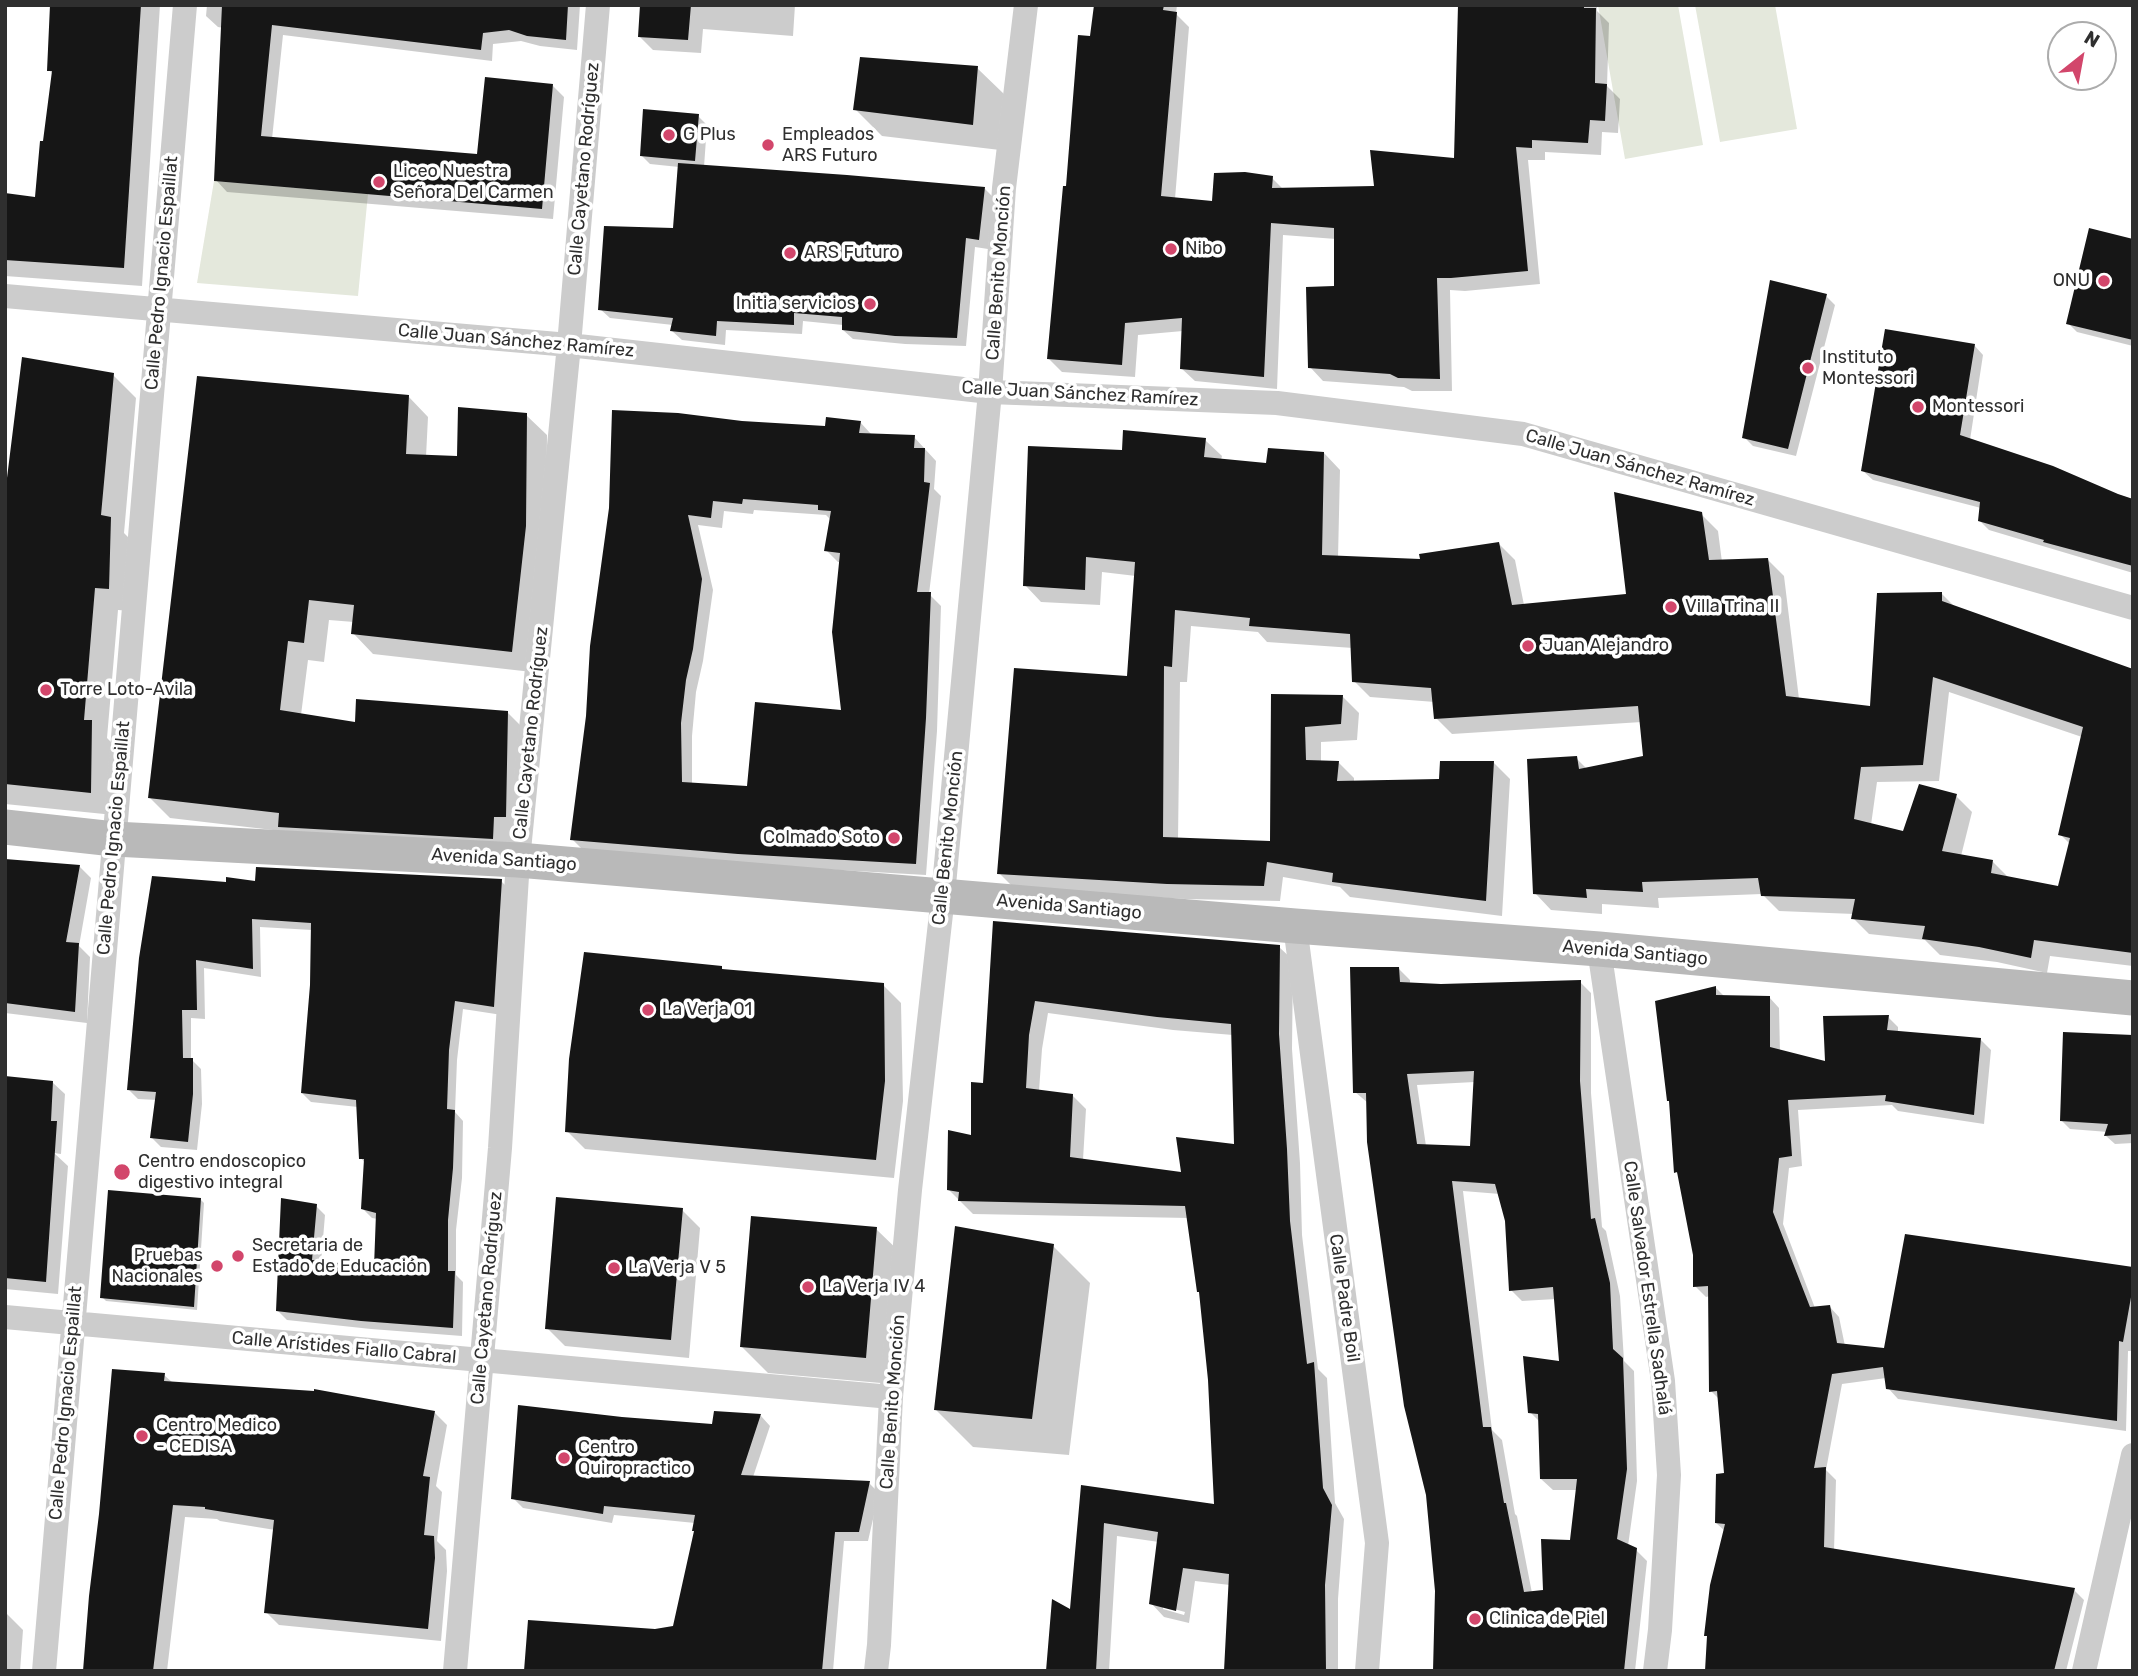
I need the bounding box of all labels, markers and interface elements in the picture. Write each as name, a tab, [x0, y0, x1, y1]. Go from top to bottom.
north arrow	[2047, 21, 2117, 91]
text: N	[2080, 26, 2104, 53]
street label: Calle Cayetano Rodríguez	[564, 62, 604, 276]
place label: G Plus	[683, 124, 736, 146]
place label: Empleados ARS Futuro	[782, 124, 877, 166]
marker: G Plus	[661, 127, 677, 143]
marker: Empleados ARS Futuro	[760, 137, 776, 153]
street label: Calle Pedro Ignacio Espaillat	[141, 155, 183, 391]
place label: Liceo Nuestra Señora Del Carmen	[393, 161, 554, 204]
marker: Liceo Nuestra Señora Del Carmen	[371, 174, 387, 190]
street label: Calle Benito Monción	[982, 185, 1016, 361]
place label: Nibo	[1185, 238, 1223, 260]
marker: Nibo	[1163, 241, 1179, 257]
place label: ARS Futuro	[804, 242, 899, 264]
marker: ARS Futuro	[782, 245, 798, 261]
place label: ONU	[2053, 270, 2090, 292]
marker: ONU	[2096, 273, 2112, 289]
place label: Initia servicios	[736, 293, 856, 315]
marker: Initia servicios	[862, 296, 878, 312]
street label: Calle Juan Sánchez Ramírez	[397, 320, 635, 362]
place label: Instituto Montessori	[1822, 347, 1914, 390]
marker: Instituto Montessori	[1800, 360, 1816, 376]
street label: Calle Juan Sánchez Ramírez	[961, 377, 1199, 411]
place label: Montessori	[1932, 396, 2024, 418]
marker: Montessori	[1910, 399, 1926, 415]
street label: Calle Juan Sánchez Ramírez	[1523, 425, 1757, 511]
place label: Villa Trina II	[1685, 596, 1779, 618]
marker: Villa Trina II	[1663, 599, 1679, 615]
street label: Calle Cayetano Rodríguez	[509, 626, 553, 840]
place label: Juan Alejandro	[1542, 635, 1669, 657]
marker: Juan Alejandro	[1520, 638, 1536, 654]
place label: Torre Loto-Avila	[60, 679, 193, 701]
marker: Torre Loto-Avila	[38, 682, 54, 698]
street label: Calle Pedro Ignacio Espaillat	[93, 720, 135, 956]
street label: Calle Benito Monción	[928, 750, 968, 926]
place label: Colmado Soto	[763, 827, 880, 849]
marker: Colmado Soto	[886, 830, 902, 846]
street label: Avenida Santiago	[430, 844, 578, 876]
street label: Avenida Santiago	[995, 890, 1143, 924]
street label: Avenida Santiago	[1561, 936, 1709, 970]
place label: La Verja 01	[662, 999, 752, 1021]
marker: La Verja 01	[640, 1002, 656, 1018]
place label: Centro endoscopico digestivo integral	[138, 1151, 306, 1194]
street label: Calle Salvador Estrella Sadhalá	[1618, 1159, 1676, 1417]
marker: Centro endoscopico digestivo integral	[112, 1162, 132, 1182]
street label: Calle Cayetano Rodríguez	[467, 1191, 507, 1405]
street label: Calle Padre Boil	[1324, 1232, 1364, 1364]
place label: Secretaria de Estado de Educación	[252, 1235, 427, 1278]
place label: Pruebas Nacionales	[111, 1245, 203, 1288]
marker: Secretaria de Estado de Educación	[230, 1248, 246, 1264]
place label: La Verja V 5	[628, 1257, 726, 1279]
marker: Pruebas Nacionales	[209, 1258, 225, 1274]
marker: La Verja V 5	[606, 1260, 622, 1276]
place label: La Verja IV 4	[822, 1276, 925, 1298]
marker: La Verja IV 4	[800, 1279, 816, 1295]
street label: Calle Pedro Ignacio Espaillat	[45, 1285, 87, 1521]
street label: Calle Benito Monción	[876, 1314, 910, 1490]
street label: Calle Arístides Fiallo Cabral	[231, 1327, 457, 1369]
place label: Centro Medico - CEDISA	[156, 1415, 277, 1458]
marker: Centro Medico - CEDISA	[134, 1428, 150, 1444]
place label: Centro Quiropractico	[578, 1437, 691, 1480]
marker: Centro Quiropractico	[556, 1450, 572, 1466]
place label: Clinica de Piel	[1489, 1608, 1605, 1630]
marker: Clinica de Piel	[1467, 1611, 1483, 1627]

